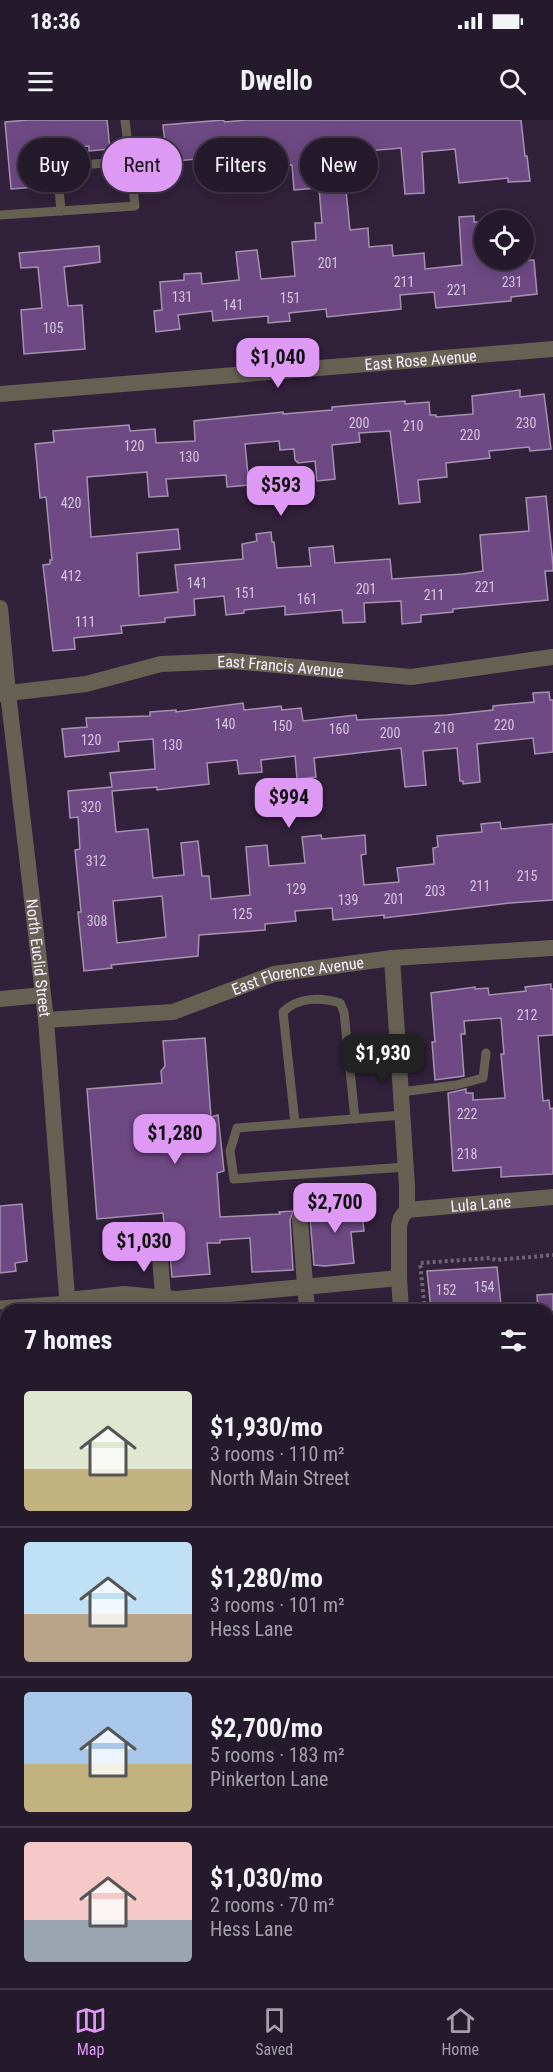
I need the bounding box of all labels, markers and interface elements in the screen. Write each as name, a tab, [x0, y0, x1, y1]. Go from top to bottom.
text: 18:36	[30, 9, 81, 34]
icon: menu	[24, 65, 57, 98]
text: Dwello	[240, 65, 313, 97]
icon: search	[496, 65, 529, 98]
chip: Buy	[18, 138, 90, 192]
chip: Rent	[102, 138, 182, 192]
chip: Filters	[194, 138, 288, 192]
chip: New	[300, 138, 378, 192]
map controls	[474, 210, 534, 270]
button: locate	[474, 210, 534, 270]
house number: 201	[318, 255, 338, 271]
house number: 211	[394, 274, 414, 290]
house number: 231	[502, 274, 522, 290]
house number: 221	[447, 282, 467, 298]
house number: 131	[172, 289, 192, 305]
house number: 151	[280, 290, 300, 306]
house number: 141	[223, 297, 243, 313]
house number: 105	[43, 320, 63, 336]
pin: $1,040	[229, 338, 327, 389]
text: $1,040	[250, 345, 306, 369]
street label: East Rose Avenue	[364, 346, 477, 374]
house number: 200	[349, 415, 369, 431]
house number: 230	[516, 415, 536, 431]
house number: 210	[403, 418, 423, 434]
house number: 220	[460, 427, 480, 443]
house number: 120	[124, 438, 144, 454]
house number: 130	[179, 449, 199, 465]
pin: $593	[245, 466, 317, 517]
text: $593	[261, 473, 301, 497]
house number: 420	[61, 495, 81, 511]
house number: 412	[61, 568, 81, 584]
house number: 141	[187, 575, 207, 591]
house number: 221	[475, 579, 495, 595]
house number: 201	[356, 581, 376, 597]
house number: 151	[235, 585, 255, 601]
house number: 211	[424, 587, 444, 603]
house number: 161	[297, 591, 317, 607]
house number: 111	[75, 614, 95, 630]
street label: East Francis Avenue	[217, 651, 345, 680]
house number: 140	[215, 716, 235, 732]
house number: 220	[494, 717, 514, 733]
house number: 150	[272, 718, 292, 734]
house number: 210	[434, 720, 454, 736]
house number: 160	[329, 721, 349, 737]
house number: 200	[380, 725, 400, 741]
house number: 120	[81, 732, 101, 748]
house number: 130	[162, 737, 182, 753]
pin: $994	[253, 778, 325, 829]
text: $994	[269, 785, 309, 809]
house number: 320	[81, 799, 101, 815]
house number: 312	[86, 853, 106, 869]
house number: 215	[517, 868, 537, 884]
house number: 211	[470, 878, 490, 894]
house number: 129	[286, 881, 306, 897]
house number: 203	[425, 883, 445, 899]
house number: 201	[384, 891, 404, 907]
house number: 139	[338, 892, 358, 908]
street label: North Euclid Street	[22, 898, 55, 1018]
house number: 125	[232, 906, 252, 922]
house number: 308	[87, 913, 107, 929]
street label: East Florence Avenue	[229, 952, 365, 999]
house number: 212	[517, 1007, 537, 1023]
pin: $1,930	[334, 1034, 432, 1085]
text: $1,930	[355, 1041, 411, 1065]
house number: 222	[457, 1106, 477, 1122]
pin: $1,280	[126, 1114, 224, 1165]
text: $1,280	[147, 1121, 203, 1145]
house number: 218	[457, 1146, 477, 1162]
pin: $2,700	[286, 1183, 384, 1234]
text: $2,700	[307, 1190, 363, 1214]
street label: Lula Lane	[450, 1191, 512, 1216]
pin: $1,030	[95, 1222, 193, 1273]
text: $1,030	[116, 1229, 172, 1253]
house number: 154	[474, 1279, 494, 1295]
house number: 152	[436, 1282, 456, 1298]
icon: filters	[497, 1324, 530, 1357]
text: 7 homes	[24, 1325, 112, 1355]
text: $1,930/mo	[210, 1412, 323, 1442]
icon: home	[72, 1415, 144, 1487]
text: 3 rooms · 110 m²	[210, 1442, 345, 1466]
text: North Main Street	[210, 1466, 350, 1490]
text: $1,280/mo	[210, 1563, 323, 1593]
icon: home	[72, 1566, 144, 1638]
text: 3 rooms · 101 m²	[210, 1593, 345, 1617]
text: Hess Lane	[210, 1617, 293, 1641]
text: $2,700/mo	[210, 1713, 323, 1743]
icon: home	[72, 1716, 144, 1788]
text: 5 rooms · 183 m²	[210, 1743, 345, 1767]
text: Pinkerton Lane	[210, 1767, 328, 1791]
text: $1,030/mo	[210, 1863, 323, 1893]
icon: home	[72, 1866, 144, 1938]
text: 2 rooms · 70 m²	[210, 1893, 335, 1917]
text: Hess Lane	[210, 1917, 293, 1941]
tab: Map	[74, 2004, 107, 2059]
tab: Saved	[255, 2004, 293, 2059]
tab: Home	[441, 2004, 479, 2059]

